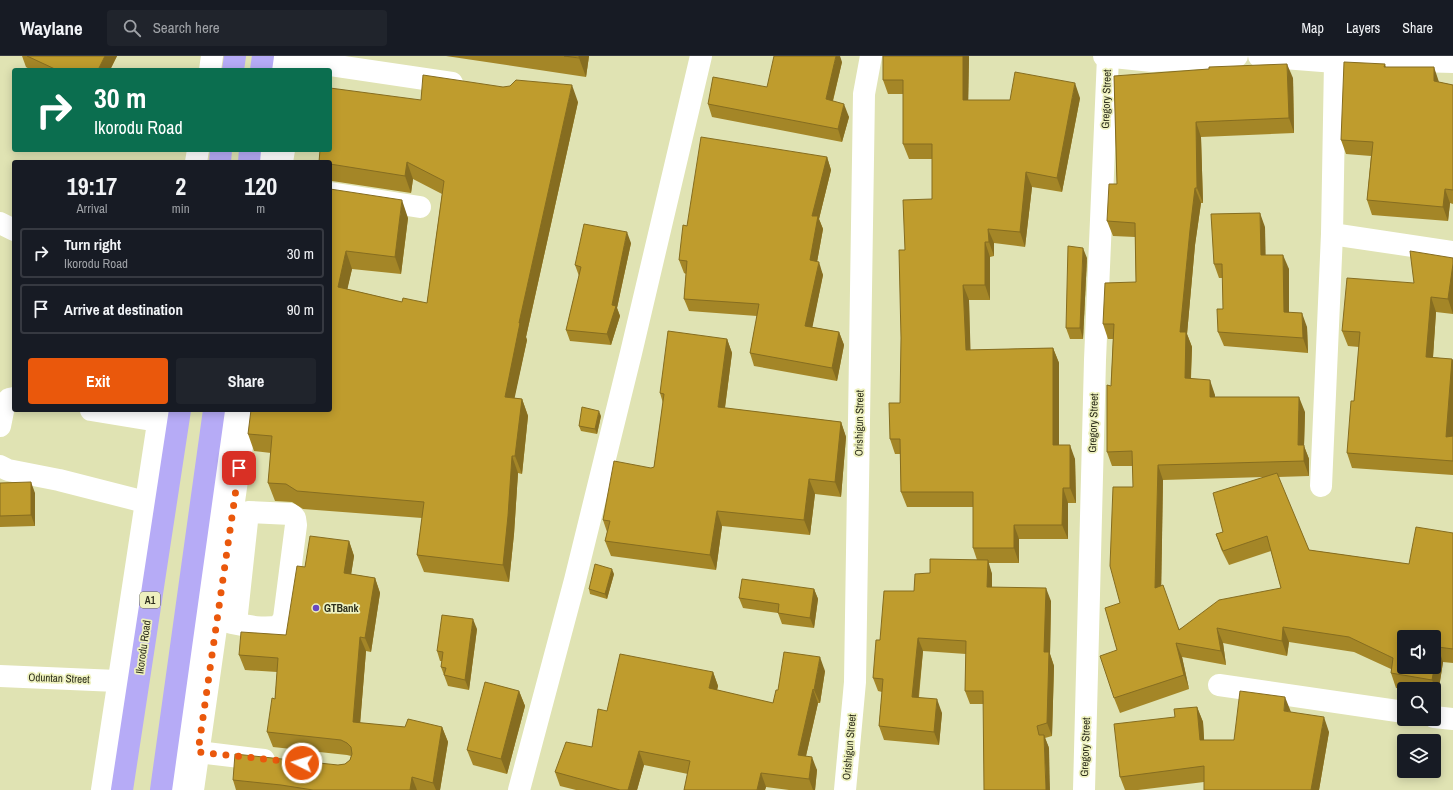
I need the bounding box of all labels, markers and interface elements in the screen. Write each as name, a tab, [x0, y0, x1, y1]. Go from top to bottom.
search box	[107, 10, 387, 46]
text: Waylane	[20, 15, 83, 41]
icon: search	[121, 17, 143, 39]
text: Search here	[153, 17, 220, 38]
text: Map	[1302, 19, 1324, 37]
text: Layers	[1346, 19, 1380, 37]
text: Share	[1402, 19, 1433, 37]
street label: Gregory Street	[1098, 69, 1114, 129]
text: 30 m	[94, 79, 146, 117]
icon: right	[28, 84, 80, 136]
text: Ikorodu Road	[94, 115, 183, 140]
text: 19:17	[67, 170, 117, 202]
text: 2	[175, 170, 186, 202]
text: 120	[244, 170, 277, 202]
text: Arrival	[77, 200, 107, 217]
text: min	[172, 200, 190, 217]
text: m	[256, 200, 265, 217]
text: Turn right	[64, 234, 121, 255]
icon: right	[30, 242, 52, 264]
text: 30 m	[287, 243, 314, 264]
text: Ikorodu Road	[64, 255, 128, 272]
icon: arrive	[30, 298, 52, 320]
text: Arrive at destination	[64, 299, 183, 320]
text: 90 m	[287, 299, 314, 320]
button: Exit	[28, 358, 168, 404]
button: Share	[176, 358, 316, 404]
street label: Orishigun Street	[851, 389, 867, 456]
street label: Gregory Street	[1085, 393, 1101, 453]
pin	[222, 451, 256, 485]
icon: arrive	[228, 457, 250, 479]
road number: A1	[140, 592, 160, 608]
place label: GTBank	[324, 601, 360, 615]
marker: GTBank	[311, 603, 321, 613]
street label: Ikorodu Road	[132, 619, 154, 675]
map controls	[1397, 630, 1441, 778]
button: sound	[1397, 630, 1441, 674]
street label: Oduntan Street	[28, 670, 90, 686]
button: search	[1397, 682, 1441, 726]
street label: Orishigun Street	[839, 713, 859, 781]
street label: Gregory Street	[1077, 717, 1093, 777]
button: layers	[1397, 734, 1441, 778]
position arrow	[281, 742, 323, 784]

